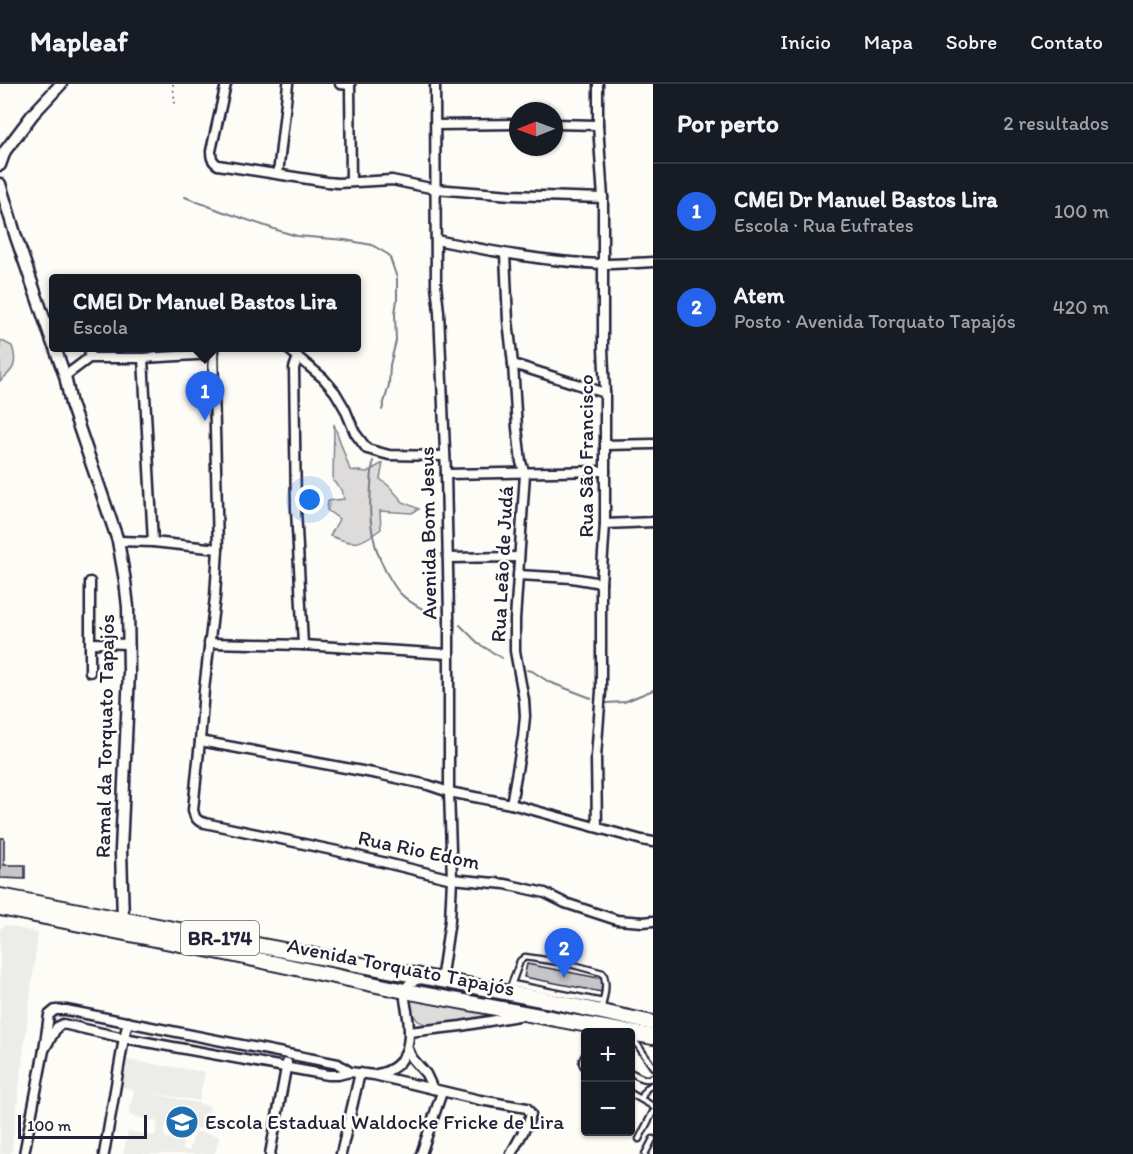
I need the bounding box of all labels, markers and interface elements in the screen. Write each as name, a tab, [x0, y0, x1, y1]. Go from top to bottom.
text: Mapleaf	[30, 24, 128, 58]
text: Início	[780, 29, 831, 54]
text: Mapa	[864, 29, 913, 54]
text: Sobre	[946, 29, 997, 54]
text: Contato	[1030, 29, 1103, 54]
north arrow	[509, 102, 563, 156]
text: Por perto	[677, 107, 779, 139]
text: 2 resultados	[1003, 111, 1109, 135]
text: CMEI Dr Manuel Bastos Lira	[734, 186, 998, 213]
text: 1	[692, 199, 701, 223]
text: 100 m	[1054, 199, 1109, 223]
text: Escola · Rua Eufrates	[734, 213, 914, 237]
popup	[49, 274, 361, 352]
text: Atem	[734, 282, 785, 309]
text: CMEI Dr Manuel Bastos Lira	[73, 288, 337, 315]
text: 2	[691, 295, 702, 319]
text: 420 m	[1053, 295, 1109, 319]
text: Posto · Avenida Torquato Tapajós	[734, 309, 1016, 333]
text: Escola	[73, 315, 128, 339]
pin: 1	[186, 372, 224, 421]
street label: Rua São Francisco	[573, 374, 598, 538]
street label: Avenida Bom Jesus	[413, 446, 442, 620]
your location	[295, 485, 324, 514]
street label: Rua Leão de Judá	[485, 485, 518, 643]
street label: Ramal da Torquato Tapajós	[90, 614, 119, 858]
street label: Rua Rio Edom	[356, 824, 482, 875]
road number: BR-174	[181, 921, 259, 955]
pin: 2	[544, 928, 584, 978]
street label: Avenida Torquato Tapajós	[285, 932, 517, 1001]
map controls	[581, 1028, 635, 1136]
button: +	[581, 1028, 635, 1082]
button: −	[581, 1082, 635, 1136]
school or university icon: Escola Estadual Waldocke Fricke de Lira	[164, 1104, 200, 1140]
place label: Escola Estadual Waldocke Fricke de Lira	[205, 1109, 564, 1134]
scale bar	[18, 1112, 147, 1140]
text: 100 m	[27, 1116, 71, 1135]

